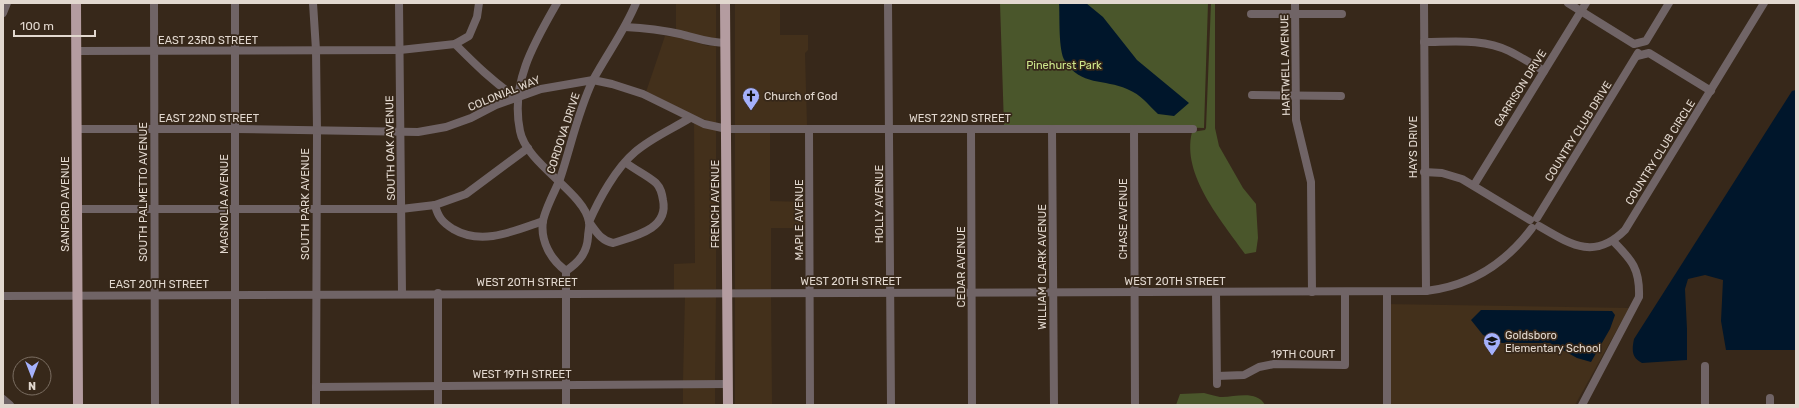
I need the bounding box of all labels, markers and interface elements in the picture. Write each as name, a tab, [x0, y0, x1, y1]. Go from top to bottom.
scale bar	[14, 12, 95, 38]
street label: HARTWELL AVENUE	[1278, 14, 1293, 116]
text: 100 m	[20, 19, 54, 33]
street label: EAST 23RD STREET	[158, 34, 259, 47]
street label: GARRISON DRIVE	[1491, 47, 1550, 129]
park label: Pinehurst Park	[1026, 59, 1102, 72]
street label: COLONIAL WAY	[466, 73, 542, 114]
street label: COUNTRY CLUB DRIVE	[1542, 78, 1615, 184]
church icon: Church of God	[741, 86, 761, 111]
street label: CORDOVA DRIVE	[544, 90, 583, 176]
place label: Church of God	[764, 90, 837, 103]
street label: SOUTH OAK AVENUE	[383, 95, 398, 201]
street label: COUNTRY CLUB CIRCLE	[1623, 97, 1698, 207]
street label: EAST 22ND STREET	[159, 112, 260, 125]
street label: WEST 22ND STREET	[909, 112, 1012, 125]
street label: HAYS DRIVE	[1407, 115, 1420, 178]
street label: SOUTH PALMETTO AVENUE	[137, 122, 150, 262]
street label: SOUTH PARK AVENUE	[299, 148, 312, 260]
street label: MAGNOLIA AVENUE	[218, 154, 231, 254]
street label: SANFORD AVENUE	[59, 156, 72, 252]
street label: FRENCH AVENUE	[709, 160, 722, 248]
street label: HOLLY AVENUE	[873, 164, 886, 243]
street label: CHASE AVENUE	[1117, 178, 1130, 260]
street label: MAPLE AVENUE	[793, 179, 806, 261]
street label: WILLIAM CLARK AVENUE	[1036, 204, 1049, 330]
street label: CEDAR AVENUE	[955, 226, 968, 308]
street label: WEST 20TH STREET	[800, 275, 902, 288]
street label: WEST 20TH STREET	[1124, 275, 1226, 288]
street label: WEST 20TH STREET	[476, 276, 578, 289]
street label: EAST 20TH STREET	[109, 278, 210, 291]
place label: Goldsboro Elementary School	[1505, 329, 1601, 355]
school or university icon: Goldsboro Elementary School	[1482, 331, 1502, 356]
street label: 19TH COURT	[1271, 348, 1336, 361]
north arrow	[12, 356, 52, 396]
street label: WEST 19TH STREET	[472, 368, 572, 381]
text: N	[28, 379, 36, 392]

